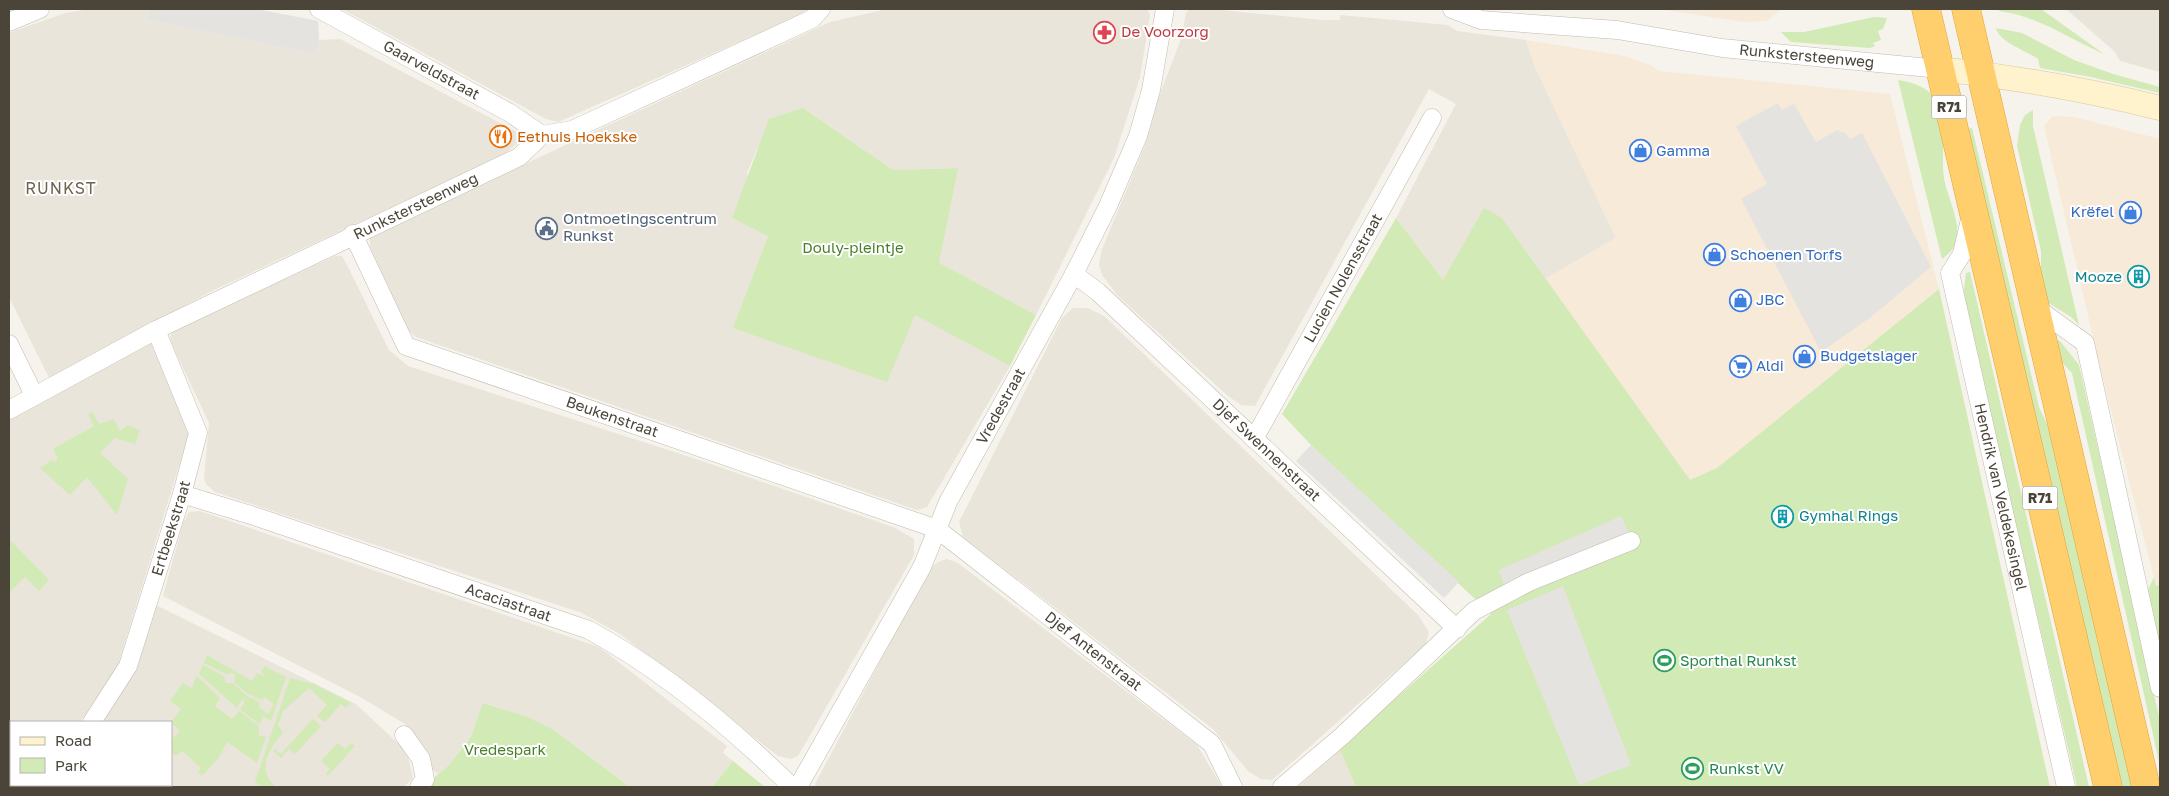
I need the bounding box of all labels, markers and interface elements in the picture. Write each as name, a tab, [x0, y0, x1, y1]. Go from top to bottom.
pharmacy icon: De Voorzorg	[1093, 20, 1117, 44]
place label: De Voorzorg	[1121, 22, 1209, 40]
street label: Gaarveldstraat	[381, 36, 483, 103]
street label: Runkstersteenweg	[1738, 40, 1875, 71]
road number: R71	[1932, 95, 1966, 118]
restaurant icon: Eethuis Hoekske	[489, 125, 513, 149]
place label: Eethuis Hoekske	[517, 127, 637, 145]
shop icon: Gamma	[1628, 139, 1652, 163]
place label: Gamma	[1656, 141, 1710, 159]
street label: Runkstersteenweg	[350, 168, 480, 243]
district label: RUNKST	[25, 178, 97, 198]
shop icon: Krëfel	[2118, 200, 2142, 224]
place label: Krëfel	[2071, 202, 2114, 220]
place label: Ontmoetingscentrum Runkst	[563, 209, 717, 244]
street label: Lucien Nolensstraat	[1299, 210, 1385, 345]
public building icon: Ontmoetingscentrum Runkst	[535, 216, 559, 240]
park label: Douly-pleintje	[802, 238, 904, 256]
shop icon: Schoenen Torfs	[1702, 243, 1726, 267]
place label: Schoenen Torfs	[1730, 245, 1842, 263]
building icon: Mooze	[2126, 265, 2150, 289]
place label: Mooze	[2075, 267, 2122, 285]
shop icon: JBC	[1728, 288, 1752, 312]
place label: JBC	[1756, 290, 1785, 308]
shop icon: Budgetslager	[1792, 344, 1816, 368]
place label: Budgetslager	[1820, 346, 1917, 364]
supermarket icon: Aldi	[1728, 354, 1752, 378]
place label: Aldi	[1756, 356, 1784, 374]
street label: Vredestraat	[972, 364, 1028, 447]
street label: Beukenstraat	[564, 392, 661, 440]
street label: Djef Swennenstraat	[1209, 394, 1325, 504]
street label: Hendrik van Veldekesingel	[1972, 401, 2031, 592]
street label: Ertbeekstraat	[147, 478, 193, 578]
road number: R71	[2022, 486, 2058, 509]
building icon: Gymhal Rings	[1771, 504, 1795, 528]
place label: Gymhal Rings	[1799, 506, 1898, 524]
street label: Acaciastraat	[463, 579, 554, 625]
street label: Djef Antenstraat	[1042, 607, 1146, 694]
sports icon: Sporthal Runkst	[1652, 649, 1676, 673]
place label: Sporthal Runkst	[1680, 651, 1797, 669]
legend	[10, 721, 172, 786]
text: Road	[55, 731, 92, 749]
park label: Vredespark	[464, 740, 546, 758]
text: Park	[55, 756, 88, 774]
sports icon: Runkst VV	[1681, 757, 1705, 781]
place label: Runkst VV	[1709, 759, 1784, 777]

